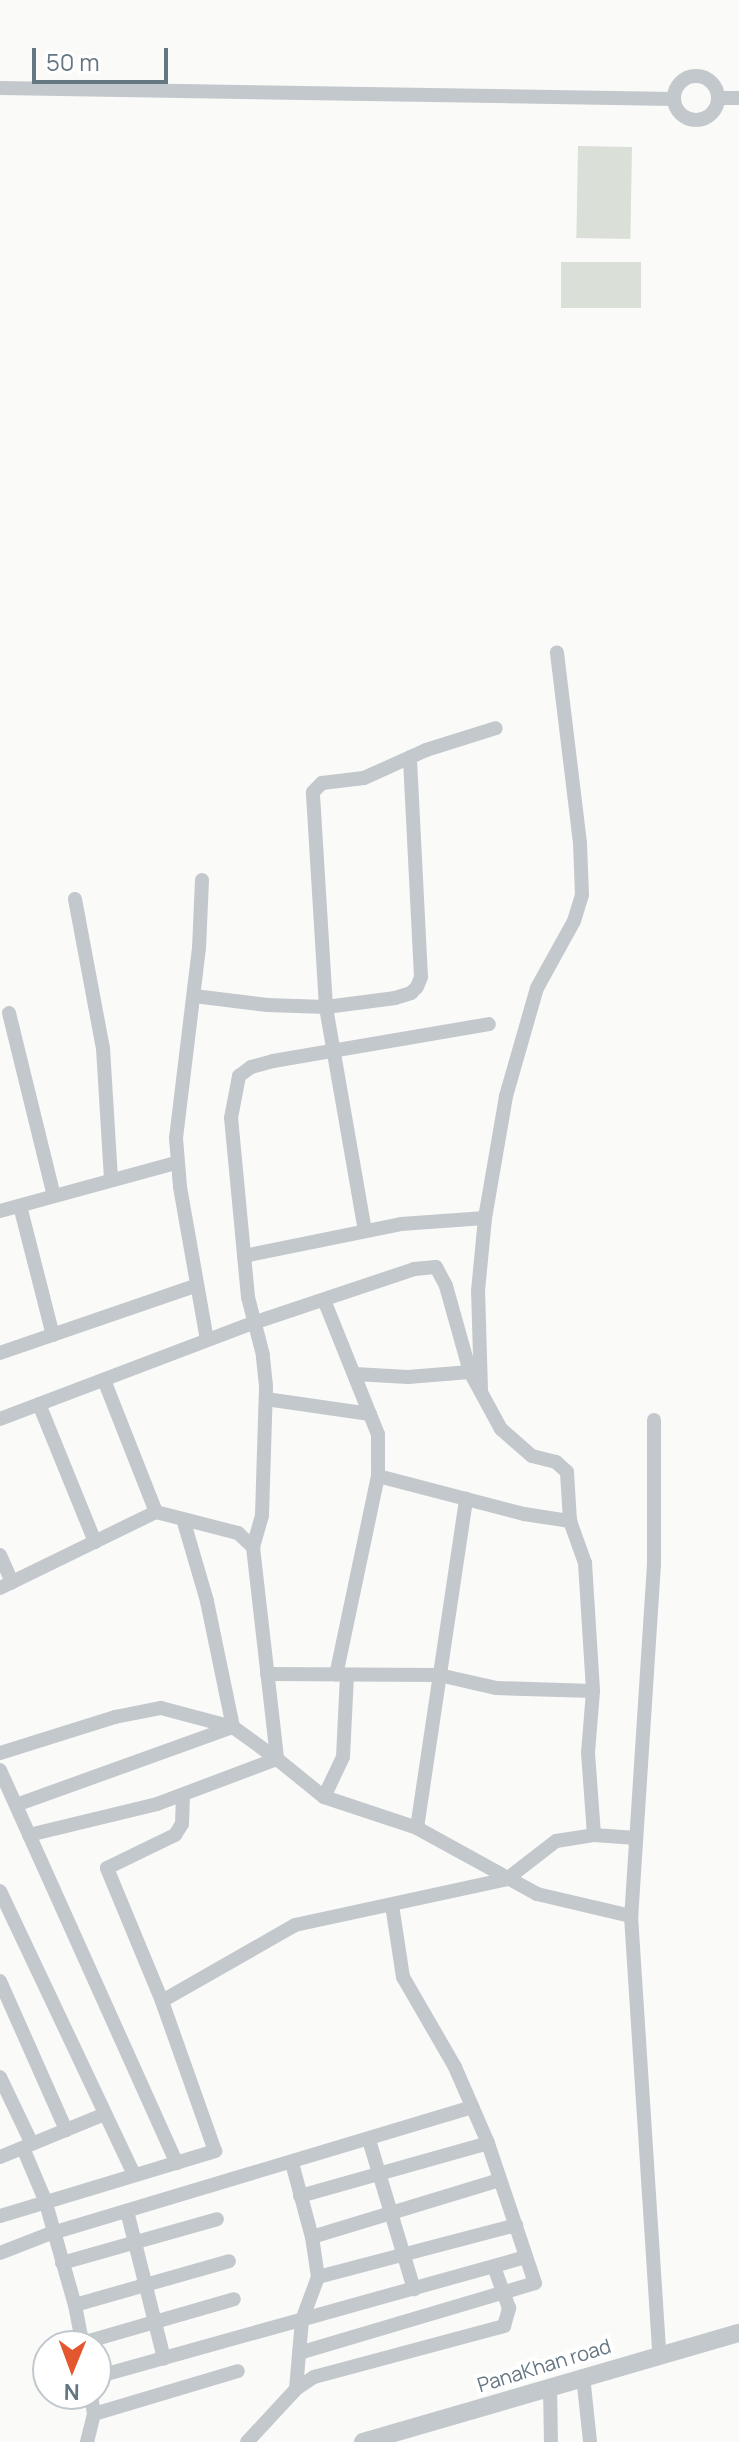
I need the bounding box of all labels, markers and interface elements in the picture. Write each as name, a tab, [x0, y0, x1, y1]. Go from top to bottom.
scale bar	[36, 32, 172, 82]
text: 50 m	[46, 45, 100, 78]
north arrow	[32, 2330, 112, 2410]
street label: PanaKhan road	[474, 2333, 614, 2397]
text: N	[63, 2377, 80, 2407]

